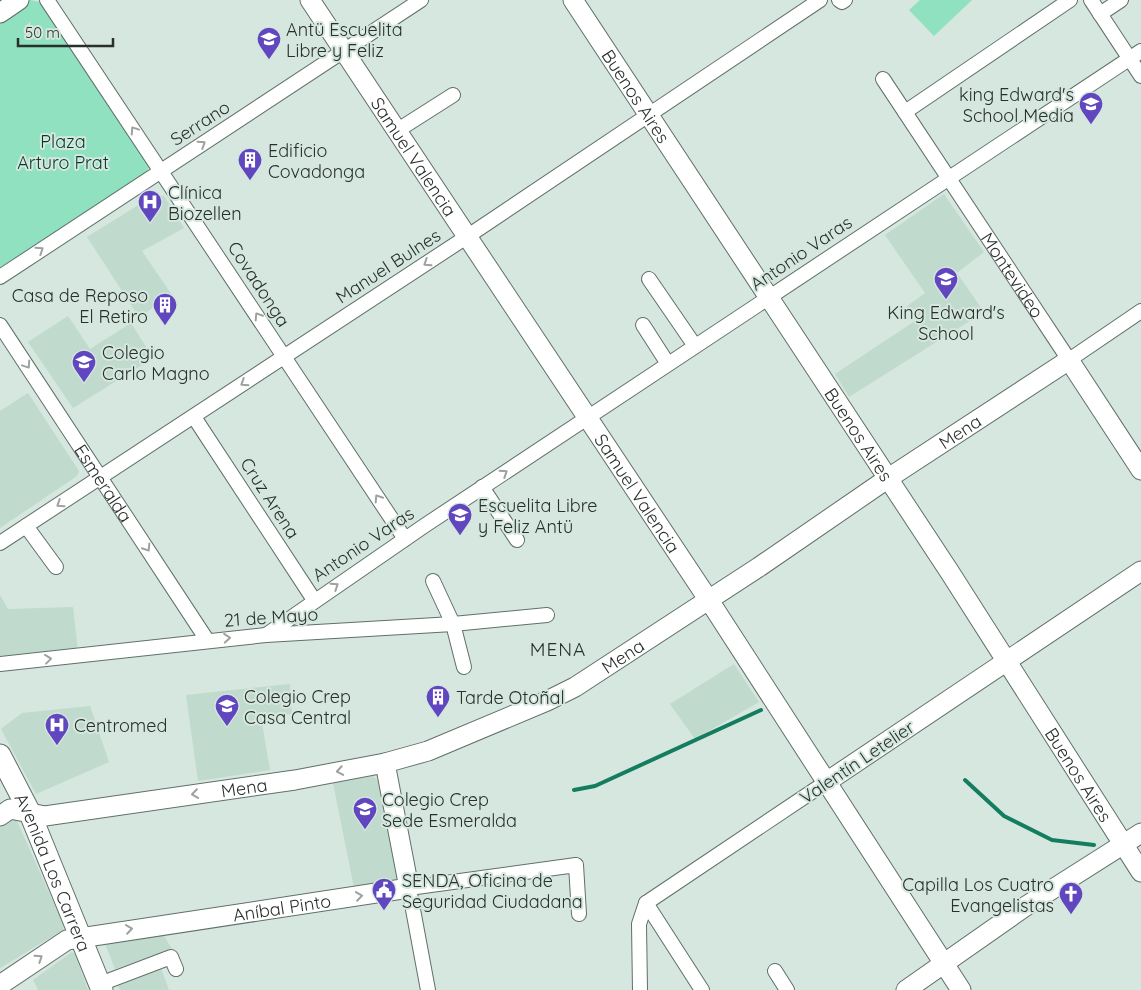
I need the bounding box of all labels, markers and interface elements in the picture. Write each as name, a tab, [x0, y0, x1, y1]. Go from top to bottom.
scale bar	[18, 15, 112, 47]
place label: Antü Escuelita Libre y Feliz	[286, 18, 403, 62]
text: 50 m	[25, 23, 60, 42]
school or university icon: Antü Escuelita Libre y Feliz	[256, 26, 282, 60]
street label: Buenos Aires	[597, 45, 675, 147]
place label: king Edward's School Media	[959, 83, 1074, 127]
school or university icon: king Edward's School Media	[1078, 91, 1104, 125]
street label: Samuel Valencia	[366, 93, 462, 221]
street label: Serrano	[166, 95, 234, 151]
one-way arrow	[131, 126, 140, 135]
park label: Plaza Arturo Prat	[17, 130, 109, 174]
place label: Edificio Covadonga	[268, 139, 365, 183]
one-way arrow	[196, 141, 206, 150]
building icon: Edificio Covadonga	[237, 147, 263, 181]
place label: Clínica Biozellen	[168, 181, 242, 225]
hospital icon: Clínica Biozellen	[137, 189, 163, 223]
street label: Antonio Varas	[746, 211, 856, 295]
street label: Manuel Bulnes	[331, 223, 445, 309]
street label: Montevideo	[976, 228, 1049, 322]
street label: Covadonga	[223, 237, 295, 331]
one-way arrow	[35, 246, 44, 256]
one-way arrow	[423, 256, 432, 266]
school or university icon: King Edward's School	[933, 266, 959, 300]
place label: Casa de Reposo El Retiro	[12, 284, 148, 328]
building icon: Casa de Reposo El Retiro	[152, 292, 178, 326]
place label: King Edward's School	[887, 301, 1005, 345]
one-way arrow	[255, 312, 264, 322]
place label: Colegio Carlo Magno	[102, 341, 210, 385]
school or university icon: Colegio Carlo Magno	[71, 349, 97, 383]
one-way arrow	[21, 360, 30, 369]
one-way arrow	[240, 377, 249, 387]
street label: Buenos Aires	[820, 383, 898, 486]
street label: Mena	[934, 409, 985, 454]
street label: Samuel Valencia	[590, 429, 685, 557]
street label: Esmeralda	[70, 440, 138, 526]
street label: Cruz Arena	[235, 453, 305, 543]
one-way arrow	[499, 469, 508, 479]
one-way arrow	[375, 494, 385, 503]
place label: Escuelita Libre y Feliz Antü	[478, 494, 597, 538]
one-way arrow	[57, 498, 66, 507]
street label: Antonio Varas	[308, 502, 418, 586]
school or university icon: Escuelita Libre y Feliz Antü	[447, 502, 473, 536]
one-way arrow	[141, 542, 150, 552]
one-way arrow	[329, 583, 338, 592]
street label: 21 de Mayo	[223, 602, 319, 632]
one-way arrow	[224, 633, 232, 644]
street label: Mena	[597, 634, 648, 678]
district label: MENA	[530, 637, 586, 661]
one-way arrow	[45, 654, 53, 665]
building icon: Tarde Otoñal	[425, 684, 451, 718]
place label: Colegio Crep Casa Central	[244, 685, 351, 729]
place label: Tarde Otoñal	[456, 686, 565, 709]
school or university icon: Colegio Crep Casa Central	[214, 693, 240, 727]
hospital icon: Centromed	[44, 712, 70, 746]
place label: Centromed	[74, 714, 167, 737]
street label: Valentín Letelier	[795, 715, 919, 809]
street label: Buenos Aires	[1040, 723, 1117, 826]
one-way arrow	[336, 766, 344, 776]
street label: Mena	[219, 773, 269, 802]
one-way arrow	[191, 788, 199, 799]
place label: Colegio Crep Sede Esmeralda	[382, 788, 517, 832]
street label: Avenida Los Carrera	[10, 789, 97, 955]
school or university icon: Colegio Crep Sede Esmeralda	[352, 796, 378, 830]
place label: SENDA, Oficina de Seguridad Ciudadana	[402, 869, 583, 913]
place label: Capilla Los Cuatro Evangelistas	[902, 873, 1054, 917]
public building icon: SENDA, Oficina de Seguridad Ciudadana	[371, 877, 397, 911]
church icon: Capilla Los Cuatro Evangelistas	[1058, 881, 1084, 915]
street label: Aníbal Pinto	[231, 889, 332, 926]
one-way arrow	[355, 891, 363, 901]
one-way arrow	[125, 925, 133, 935]
one-way arrow	[34, 955, 43, 964]

